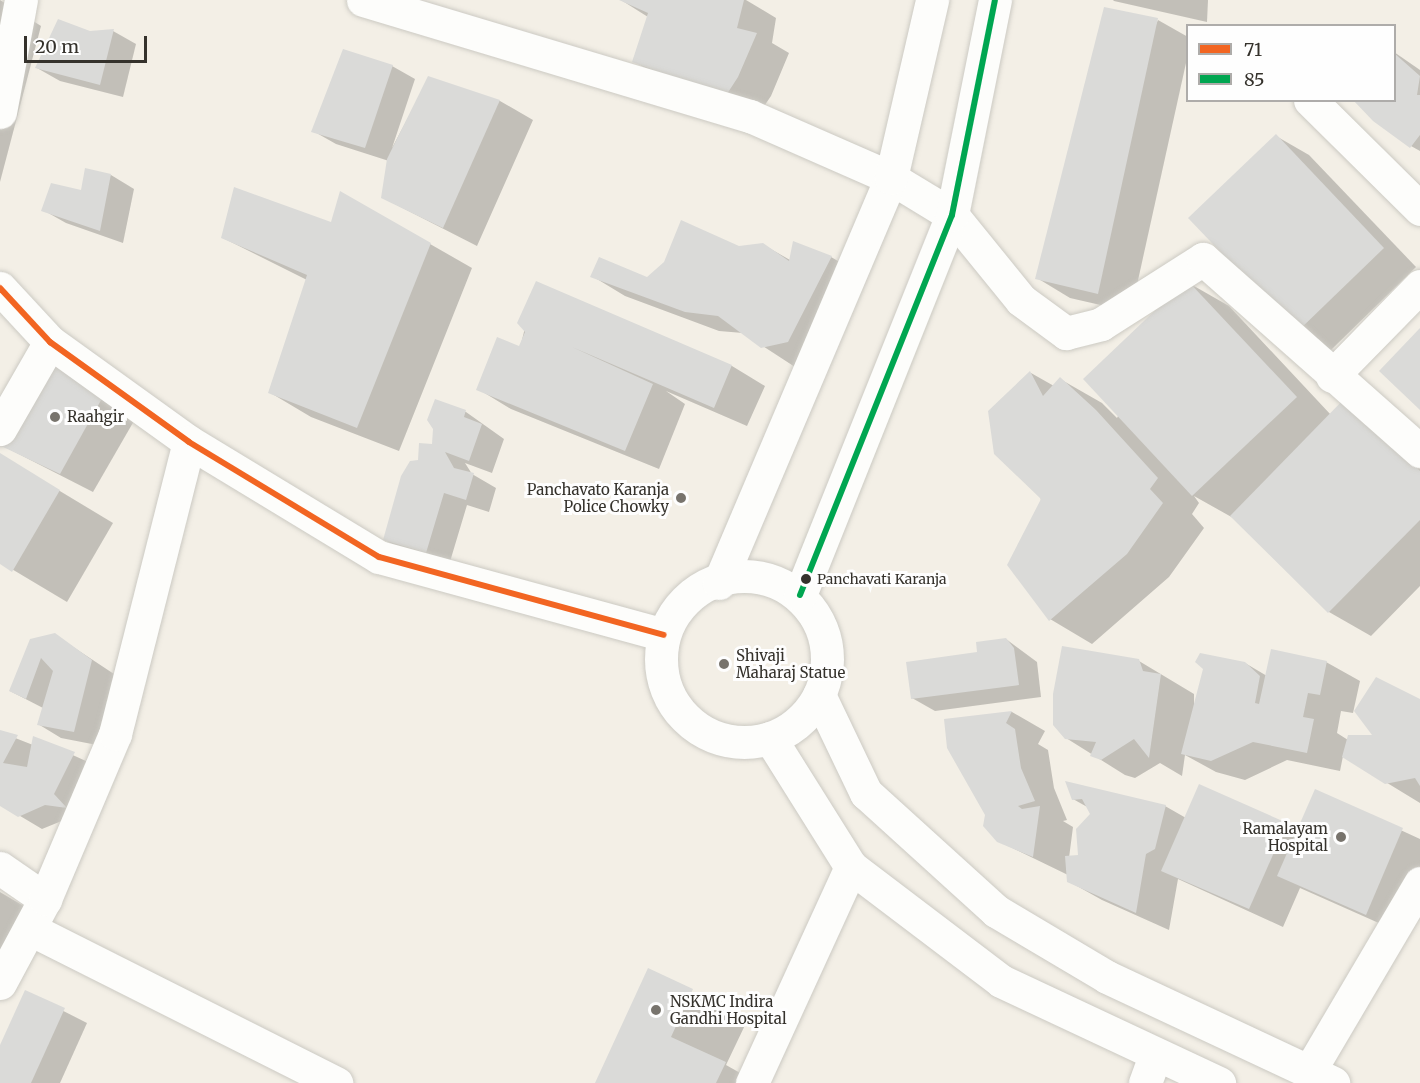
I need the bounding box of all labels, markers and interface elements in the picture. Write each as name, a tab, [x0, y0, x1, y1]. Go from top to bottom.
scale bar	[27, 24, 150, 62]
legend	[1186, 24, 1396, 102]
text: 20 m	[35, 35, 79, 58]
text: 71	[1244, 38, 1262, 61]
text: 85	[1244, 68, 1265, 91]
place label: Raahgir	[67, 408, 124, 426]
marker: Raahgir	[48, 410, 62, 424]
place label: Panchavato Karanja Police Chowky	[527, 480, 669, 515]
marker: Panchavato Karanja Police Chowky	[674, 491, 688, 505]
place label: Panchavati Karanja	[817, 571, 947, 587]
marker: Panchavati Karanja	[800, 573, 812, 585]
place label: Shivaji Maharaj Statue	[736, 646, 845, 681]
marker: Shivaji Maharaj Statue	[717, 657, 731, 671]
place label: Ramalayam Hospital	[1243, 819, 1328, 854]
marker: Ramalayam Hospital	[1332, 828, 1350, 846]
place label: NSKMC Indira Gandhi Hospital	[670, 992, 787, 1027]
marker: NSKMC Indira Gandhi Hospital	[647, 1001, 665, 1019]

